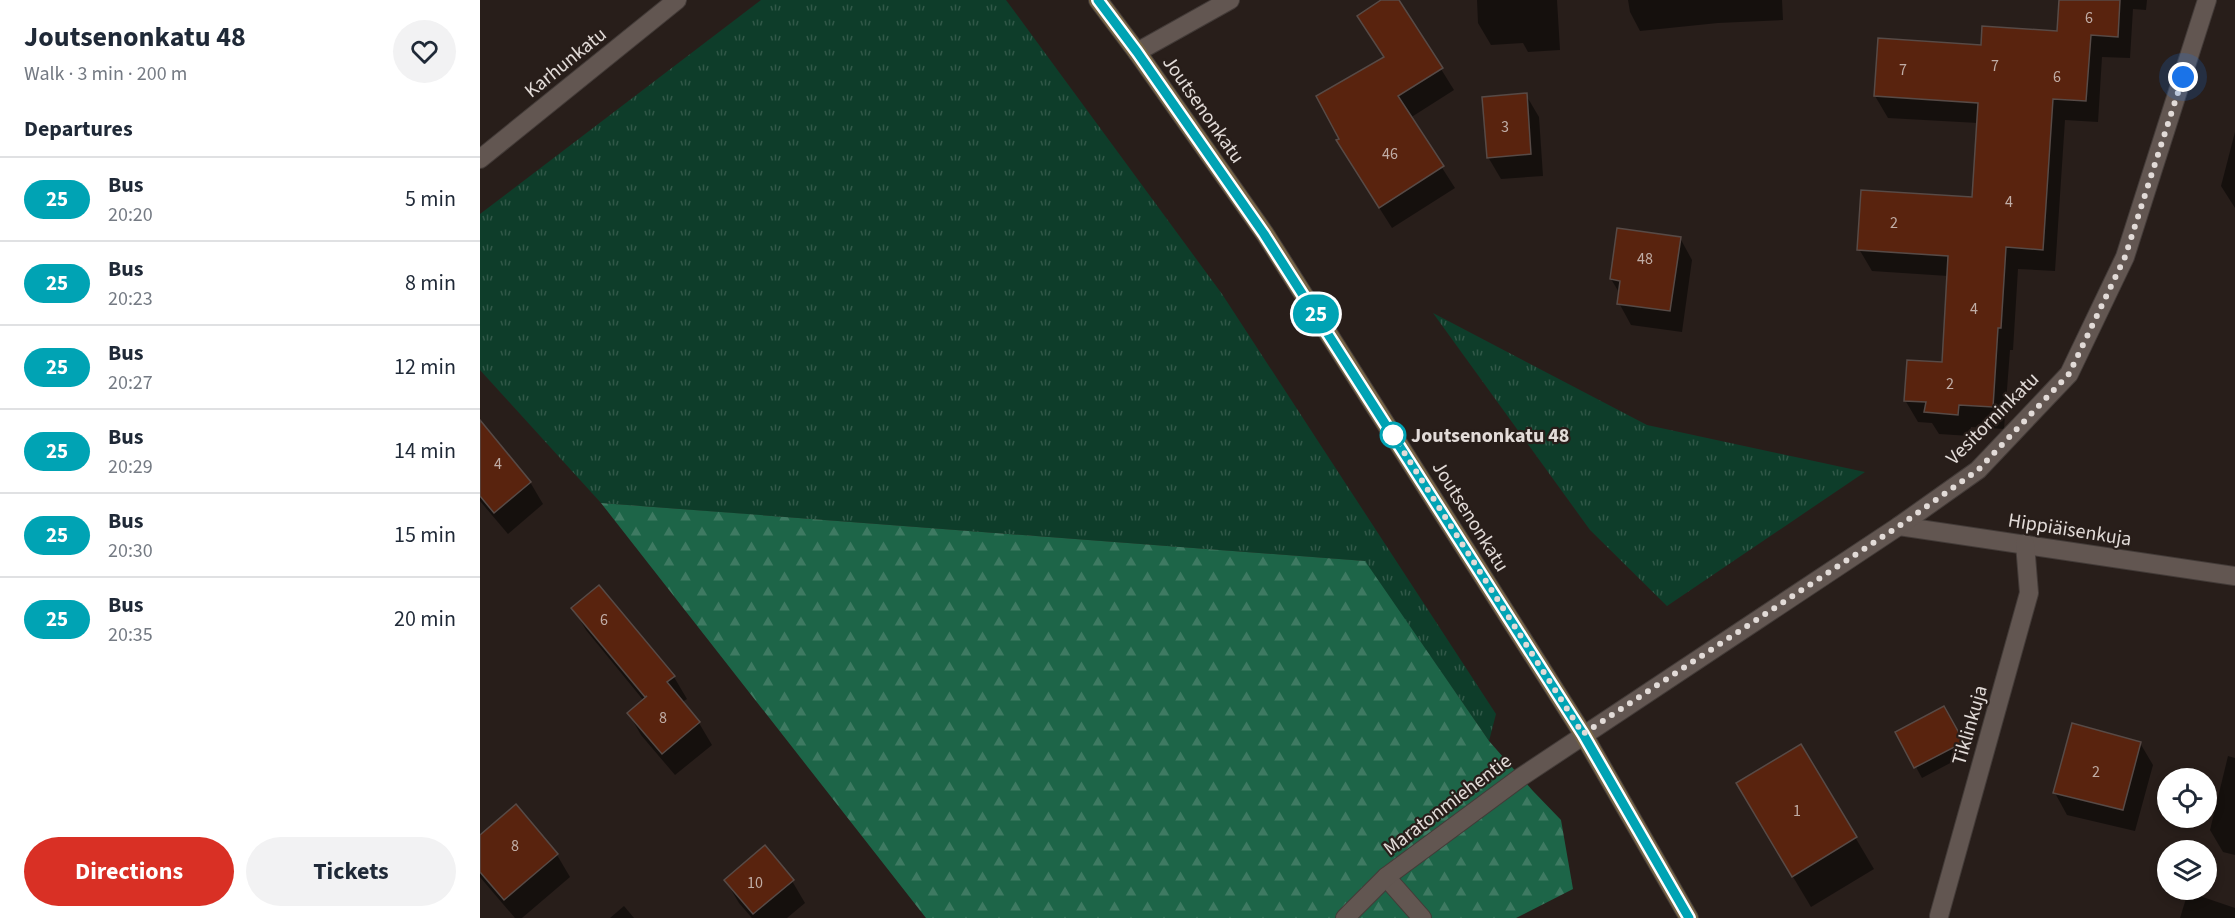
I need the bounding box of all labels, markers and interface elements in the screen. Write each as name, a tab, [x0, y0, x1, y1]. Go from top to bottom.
house number: 6	[2085, 7, 2093, 29]
text: Joutsenonkatu 48	[24, 17, 246, 57]
button: heart	[393, 20, 456, 83]
street label: Karhunkatu	[519, 21, 613, 105]
street label: Joutsenonkatu	[1156, 50, 1251, 169]
house number: 7	[1991, 55, 1999, 77]
house number: 7	[1899, 59, 1907, 81]
text: Walk · 3 min · 200 m	[24, 60, 187, 88]
your location	[2168, 62, 2198, 92]
house number: 6	[2053, 66, 2061, 88]
text: Departures	[24, 113, 133, 145]
house number: 3	[1501, 116, 1509, 138]
house number: 46	[1382, 143, 1398, 165]
text: Bus	[108, 169, 144, 201]
text: 5 min	[405, 183, 456, 215]
text: 25	[46, 184, 68, 214]
house number: 4	[2005, 191, 2013, 213]
text: 20:20	[108, 201, 153, 229]
house number: 2	[1890, 212, 1898, 234]
house number: 48	[1637, 248, 1653, 270]
text: Bus	[108, 253, 144, 285]
text: 8 min	[405, 267, 456, 299]
text: 25	[46, 268, 68, 298]
text: 20:23	[108, 285, 153, 313]
line badge: 25	[1289, 294, 1343, 334]
house number: 4	[1970, 298, 1978, 320]
text: 25	[1305, 299, 1327, 329]
text: Bus	[108, 337, 144, 369]
text: 12 min	[394, 351, 456, 383]
text: 25	[46, 352, 68, 382]
street label: Vesitorninkatu	[1940, 366, 2046, 472]
text: 20:27	[108, 369, 153, 397]
house number: 2	[1946, 373, 1954, 395]
text: Bus	[108, 421, 144, 453]
marker: Joutsenonkatu 48	[1380, 422, 1406, 448]
place label: Joutsenonkatu 48	[1411, 422, 1569, 450]
text: 14 min	[394, 435, 456, 467]
text: 25	[46, 436, 68, 466]
text: 20:29	[108, 453, 153, 481]
house number: 4	[494, 453, 502, 475]
street label: Joutsenonkatu	[1425, 456, 1515, 577]
text: Bus	[108, 505, 144, 537]
street label: Hippiäisenkuja	[2006, 506, 2134, 554]
text: 15 min	[394, 519, 456, 551]
text: 25	[46, 520, 68, 550]
text: 20:30	[108, 537, 153, 565]
text: Bus	[108, 589, 144, 621]
text: 20 min	[394, 603, 456, 635]
text: 25	[46, 604, 68, 634]
house number: 6	[600, 609, 608, 631]
text: 20:35	[108, 621, 153, 649]
street label: Tiklinkuja	[1945, 682, 1995, 769]
house number: 8	[659, 707, 667, 729]
street label: Maratonmiehentie	[1378, 747, 1518, 862]
house number: 2	[2092, 761, 2100, 783]
map controls	[2157, 768, 2217, 900]
button: locate	[2157, 768, 2217, 828]
house number: 1	[1793, 800, 1801, 822]
house number: 8	[511, 835, 519, 857]
button: Directions	[24, 837, 234, 906]
button: Tickets	[246, 837, 456, 906]
button: layers	[2157, 840, 2217, 900]
house number: 10	[747, 872, 763, 894]

